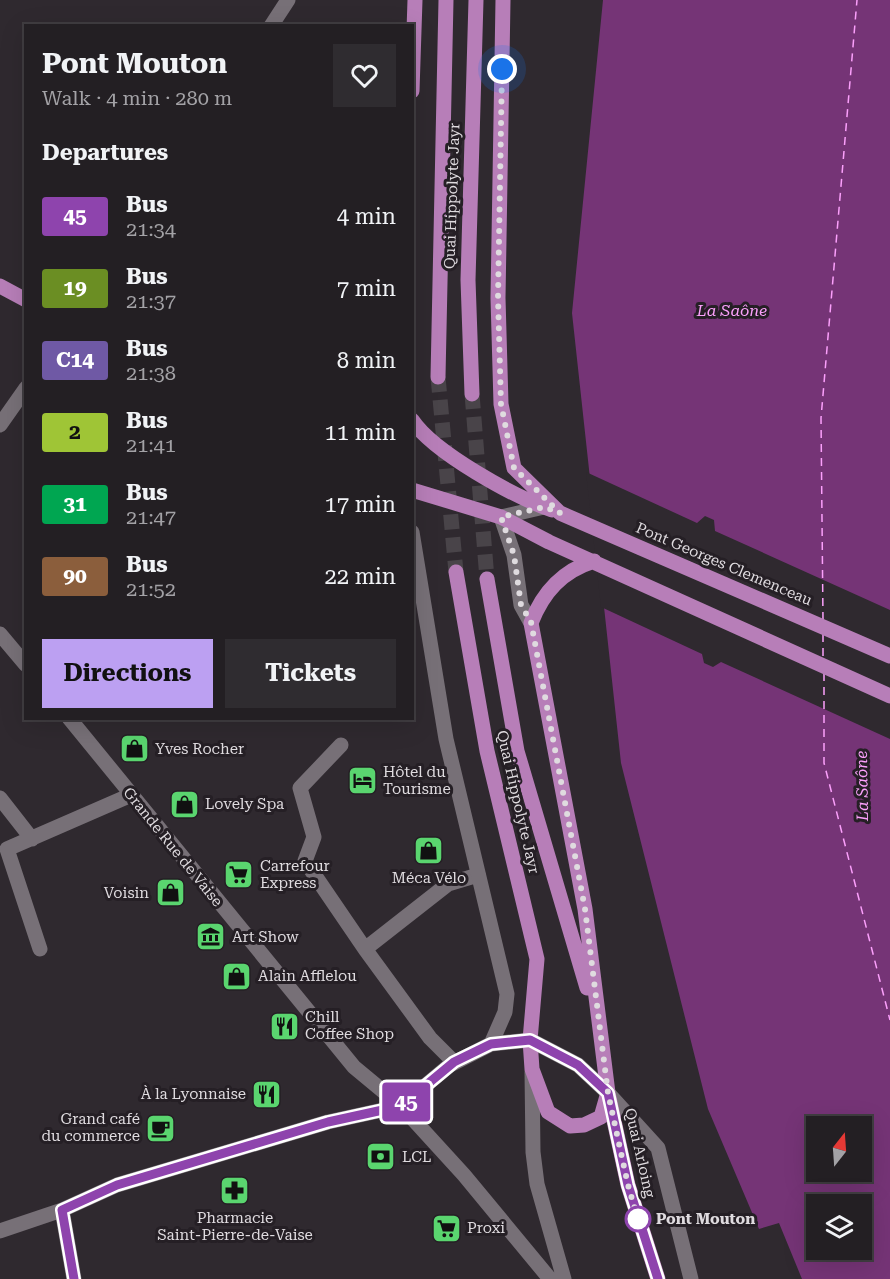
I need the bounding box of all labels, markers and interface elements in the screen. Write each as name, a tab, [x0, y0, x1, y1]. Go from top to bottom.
button: heart	[333, 44, 396, 107]
text: Pont Mouton	[42, 47, 227, 80]
your location	[487, 54, 517, 84]
text: Walk · 4 min · 280 m	[42, 86, 232, 110]
street label: Quai Hippolyte Jayr	[440, 123, 464, 269]
text: Departures	[42, 140, 168, 165]
text: Bus	[126, 192, 168, 217]
text: 45	[63, 204, 87, 228]
text: 4 min	[337, 204, 396, 229]
text: 21:34	[126, 217, 176, 241]
text: Bus	[126, 264, 168, 289]
text: 19	[63, 276, 87, 300]
text: 7 min	[337, 276, 396, 301]
text: 21:37	[126, 289, 176, 313]
water label: La Saône	[696, 301, 767, 320]
text: Bus	[126, 336, 168, 361]
text: C14	[56, 348, 94, 372]
text: 8 min	[337, 348, 396, 373]
text: 21:38	[126, 361, 176, 385]
text: Bus	[126, 408, 168, 433]
text: 2	[69, 420, 81, 444]
text: 11 min	[325, 420, 396, 445]
text: 21:41	[126, 433, 176, 457]
text: Bus	[126, 480, 168, 505]
text: 31	[63, 492, 87, 516]
text: 17 min	[325, 492, 396, 517]
text: 21:47	[126, 505, 176, 529]
street label: Pont Georges Clemenceau	[633, 519, 815, 610]
text: Bus	[126, 552, 168, 577]
text: 90	[63, 564, 87, 588]
text: 22 min	[325, 564, 396, 589]
text: 21:52	[126, 577, 176, 601]
button: Directions	[42, 639, 213, 708]
button: Tickets	[225, 639, 396, 708]
street label: Quai Hippolyte Jayr	[493, 729, 543, 875]
shop icon: Yves Rocher	[118, 733, 150, 765]
place label: Yves Rocher	[155, 740, 244, 758]
water label: La Saône	[852, 751, 872, 822]
place label: Hôtel du Tourisme	[383, 763, 451, 798]
hotel icon: Hôtel du Tourisme	[346, 765, 378, 797]
street label: Grande Rue de Vaise	[119, 784, 227, 910]
shop icon: Lovely Spa	[168, 788, 200, 820]
place label: Lovely Spa	[205, 795, 284, 813]
shop icon: Méca Vélo	[413, 835, 445, 867]
place label: Carrefour Express	[260, 857, 330, 892]
supermarket icon: Carrefour Express	[223, 859, 255, 891]
place label: Méca Vélo	[392, 869, 466, 887]
shop icon: Voisin	[154, 877, 186, 909]
place label: Voisin	[104, 884, 149, 902]
museum icon: Art Show	[195, 921, 227, 953]
place label: Art Show	[232, 928, 299, 946]
shop icon: Alain Afflelou	[221, 960, 253, 992]
place label: Alain Afflelou	[258, 967, 357, 985]
place label: Chill Coffee Shop	[305, 1008, 394, 1043]
restaurant icon: Chill Coffee Shop	[268, 1010, 300, 1042]
restaurant icon: À la Lyonnaise	[251, 1078, 283, 1110]
line badge: 45	[379, 1082, 433, 1122]
place label: À la Lyonnaise	[141, 1085, 246, 1103]
text: 45	[394, 1090, 418, 1114]
street label: Quai Arloing	[621, 1106, 659, 1200]
place label: Grand café du commerce	[41, 1110, 140, 1145]
cafe icon: Grand café du commerce	[145, 1112, 177, 1144]
north arrow	[806, 1116, 872, 1182]
map controls	[806, 1116, 872, 1260]
bank icon: LCL	[365, 1141, 397, 1173]
place label: LCL	[402, 1148, 431, 1166]
pharmacy icon: Pharmacie Saint-Pierre-de-Vaise	[219, 1175, 251, 1207]
button: layers	[806, 1194, 872, 1260]
marker: Pont Mouton	[625, 1206, 651, 1232]
place label: Pharmacie Saint-Pierre-de-Vaise	[157, 1209, 313, 1244]
place label: Pont Mouton	[656, 1210, 755, 1228]
supermarket icon: Proxi	[430, 1212, 462, 1244]
place label: Proxi	[467, 1219, 505, 1237]

